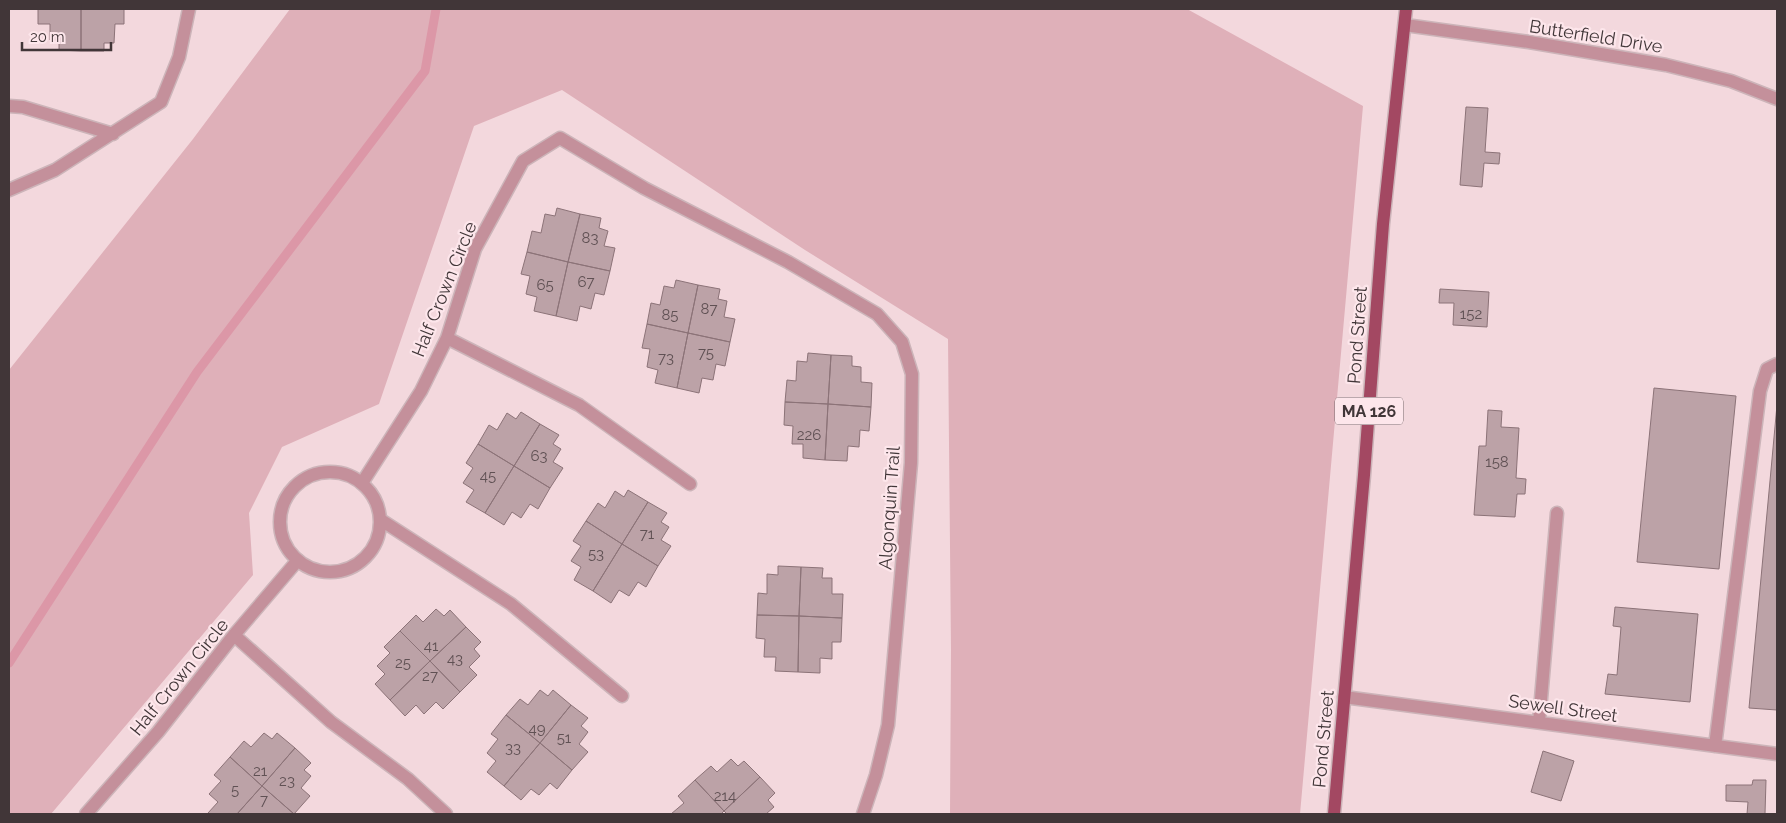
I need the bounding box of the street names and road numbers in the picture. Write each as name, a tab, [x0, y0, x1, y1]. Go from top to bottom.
street label: Butterfield Drive	[1528, 15, 1665, 57]
street label: Half Crown Circle	[407, 218, 481, 360]
street label: Pond Street	[1343, 285, 1371, 385]
road number: MA 126	[1335, 398, 1403, 424]
street label: Algonquin Trail	[874, 445, 904, 571]
street label: Half Crown Circle	[125, 614, 233, 740]
street label: Pond Street	[1308, 689, 1338, 789]
street label: Sewell Street	[1507, 690, 1619, 726]

